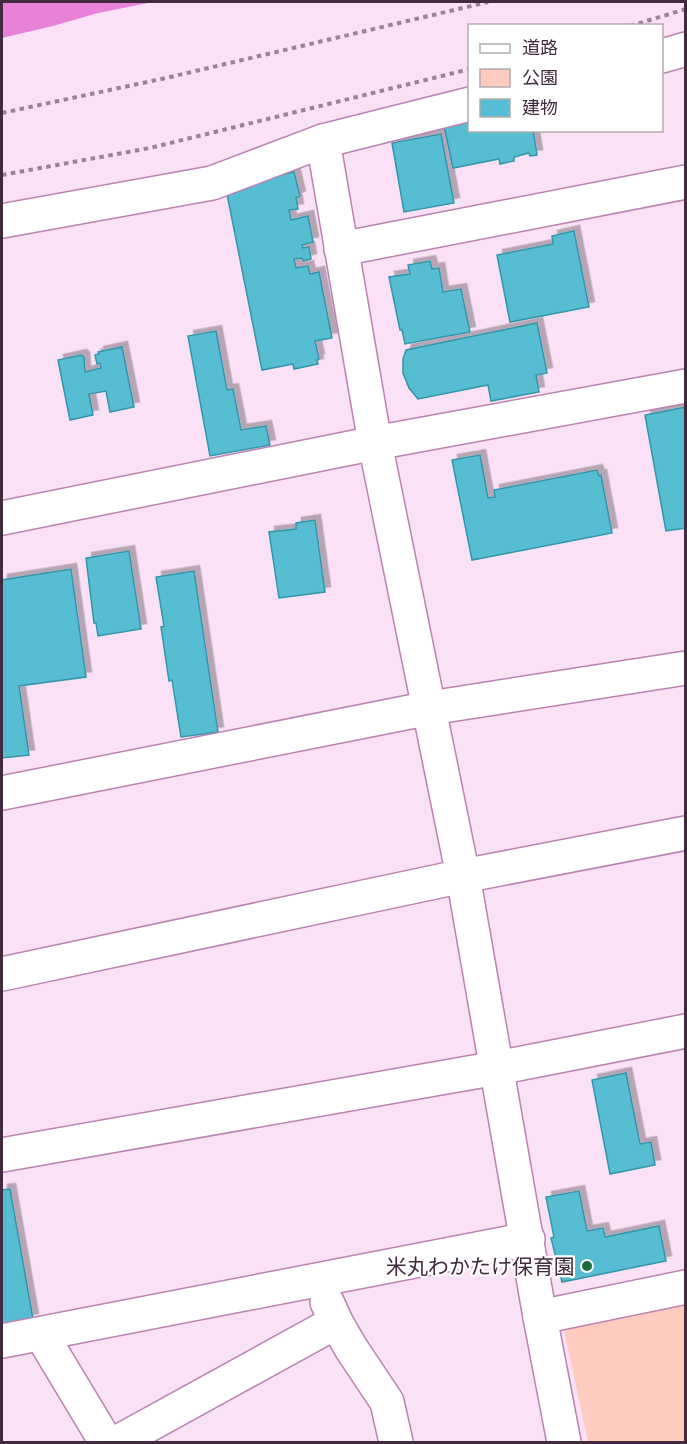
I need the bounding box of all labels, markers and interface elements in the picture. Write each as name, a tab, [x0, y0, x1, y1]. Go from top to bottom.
legend	[468, 24, 663, 132]
text: 道路	[522, 35, 558, 59]
text: 公園	[522, 65, 558, 89]
text: 建物	[522, 95, 558, 119]
place label: 米丸わかたけ保育園	[386, 1252, 575, 1280]
marker: 米丸わかたけ保育園	[580, 1259, 594, 1273]

